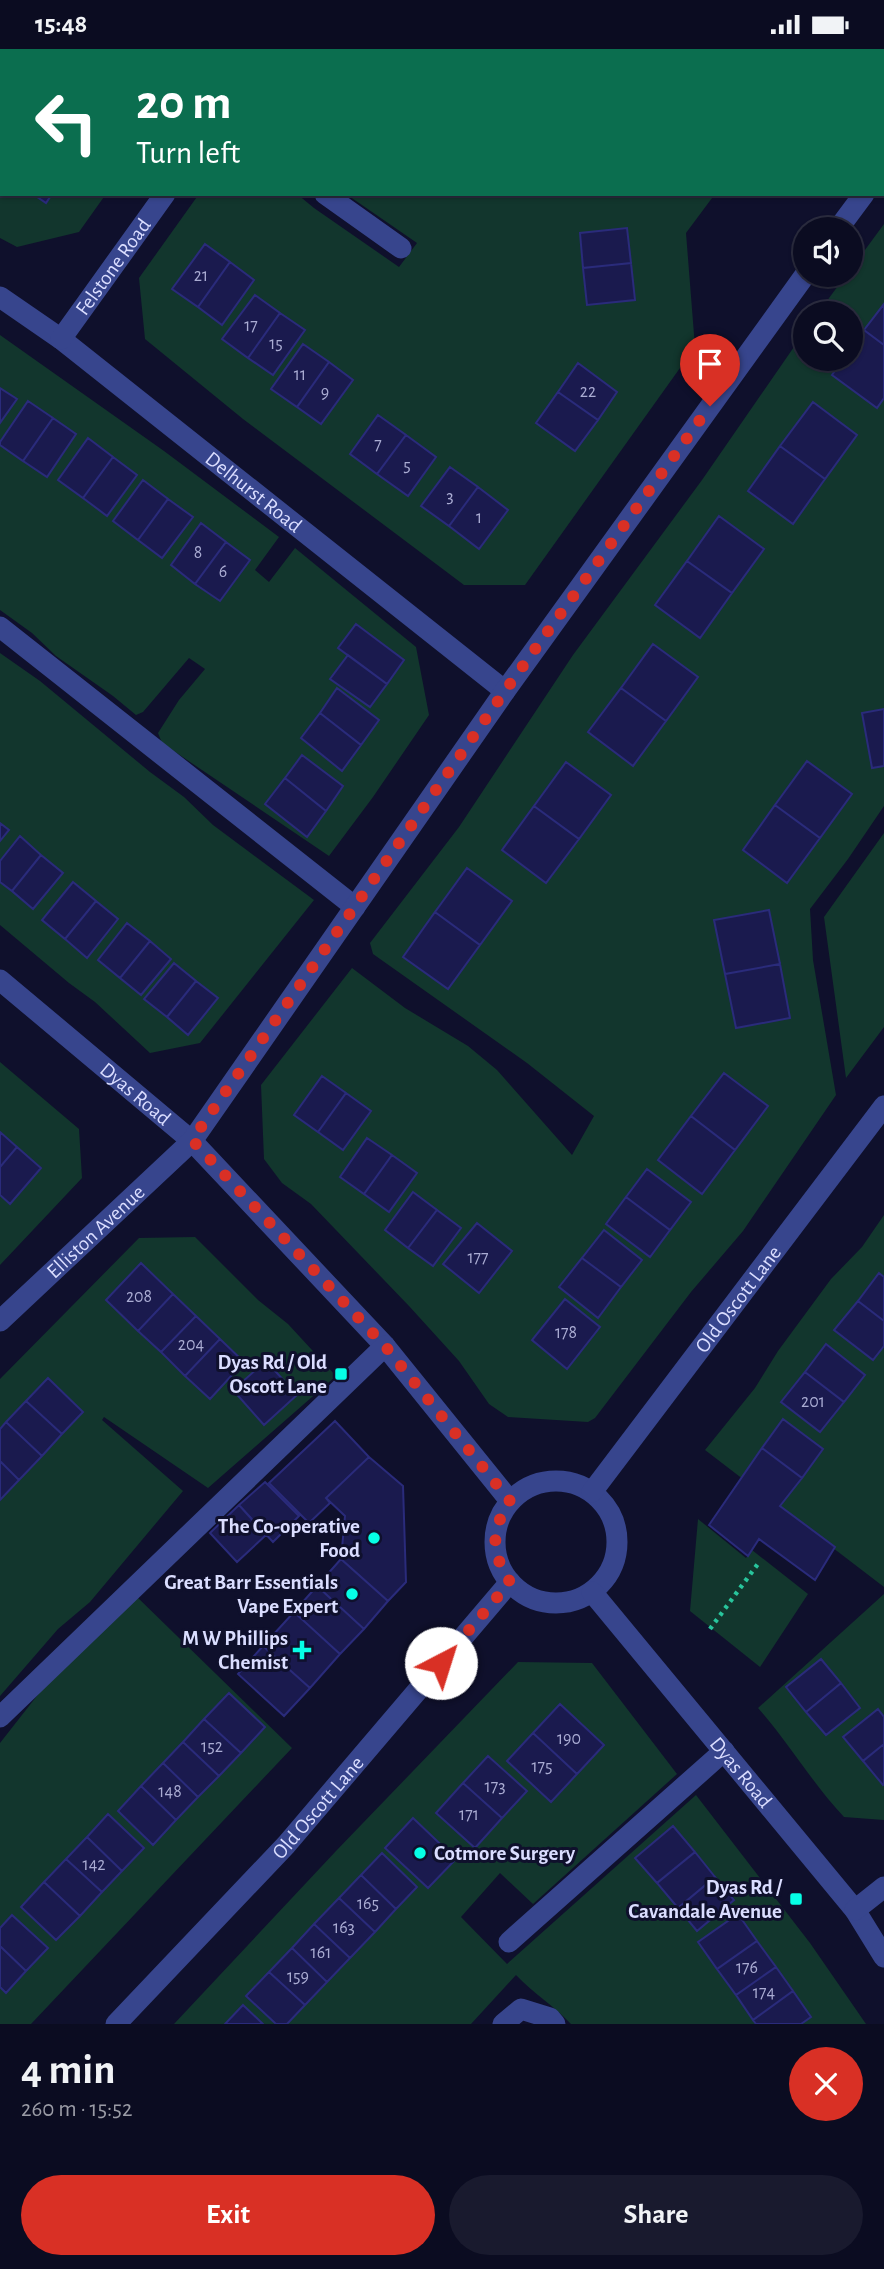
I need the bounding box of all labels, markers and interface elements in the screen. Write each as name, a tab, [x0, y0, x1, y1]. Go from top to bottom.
text: 15:48	[35, 11, 87, 37]
icon: left	[21, 77, 112, 168]
text: 20 m	[136, 79, 232, 128]
text: Turn left	[136, 137, 240, 169]
street label: Felstone Road	[71, 214, 154, 319]
map controls	[793, 217, 863, 371]
button: sound	[793, 217, 863, 287]
house number: 21	[194, 267, 208, 285]
button: search	[793, 301, 863, 371]
house number: 17	[244, 317, 258, 335]
pin	[680, 334, 740, 406]
house number: 15	[269, 335, 283, 353]
icon: arrive	[691, 345, 729, 383]
house number: 11	[294, 366, 306, 384]
house number: 22	[580, 383, 596, 401]
house number: 9	[321, 384, 329, 402]
house number: 7	[374, 436, 382, 454]
street label: Delhurst Road	[202, 447, 306, 536]
house number: 5	[403, 457, 411, 475]
house number: 3	[446, 488, 454, 506]
house number: 1	[476, 509, 482, 527]
house number: 8	[194, 544, 202, 562]
house number: 6	[219, 563, 227, 581]
street label: Dyas Road	[96, 1058, 175, 1129]
street label: Elliston Avenue	[43, 1181, 149, 1282]
street label: Old Oscott Lane	[691, 1242, 785, 1356]
house number: 177	[467, 1249, 489, 1267]
house number: 208	[126, 1288, 152, 1306]
house number: 178	[555, 1324, 577, 1342]
house number: 204	[178, 1336, 205, 1354]
place label: Dyas Rd / Old Oscott Lane	[217, 1352, 327, 1397]
marker: Dyas Rd / Old Oscott Lane	[333, 1366, 349, 1382]
house number: 201	[801, 1393, 825, 1411]
place label: The Co-operative Food	[218, 1516, 360, 1561]
marker: The Co-operative Food	[366, 1530, 382, 1546]
place label: Great Barr Essentials Vape Expert	[164, 1572, 338, 1617]
marker: Great Barr Essentials Vape Expert	[344, 1586, 360, 1602]
position arrow	[404, 1626, 478, 1700]
place label: M W Phillips Chemist	[182, 1628, 288, 1673]
marker: M W Phillips Chemist	[294, 1642, 310, 1658]
house number: 190	[557, 1730, 581, 1748]
street label: Dyas Road	[706, 1733, 776, 1812]
house number: 152	[201, 1738, 223, 1756]
street label: Old Oscott Lane	[268, 1752, 367, 1863]
house number: 175	[531, 1758, 553, 1776]
house number: 173	[484, 1778, 506, 1796]
house number: 148	[158, 1783, 182, 1801]
house number: 171	[459, 1806, 479, 1824]
place label: Cotmore Surgery	[434, 1843, 576, 1864]
marker: Cotmore Surgery	[412, 1845, 428, 1861]
house number: 142	[82, 1856, 106, 1874]
place label: Dyas Rd / Cavandale Avenue	[628, 1877, 783, 1922]
marker: Dyas Rd / Cavandale Avenue	[788, 1891, 804, 1907]
house number: 165	[357, 1895, 379, 1913]
house number: 163	[333, 1919, 355, 1937]
house number: 161	[311, 1944, 331, 1962]
house number: 176	[736, 1959, 758, 1977]
house number: 159	[287, 1968, 309, 1986]
house number: 174	[753, 1984, 776, 2002]
button: close	[789, 2047, 863, 2121]
text: 4 min	[21, 2049, 116, 2091]
text: 260 m · 15:52	[21, 2098, 132, 2121]
button: Exit	[21, 2175, 435, 2255]
button: Share	[449, 2175, 863, 2255]

